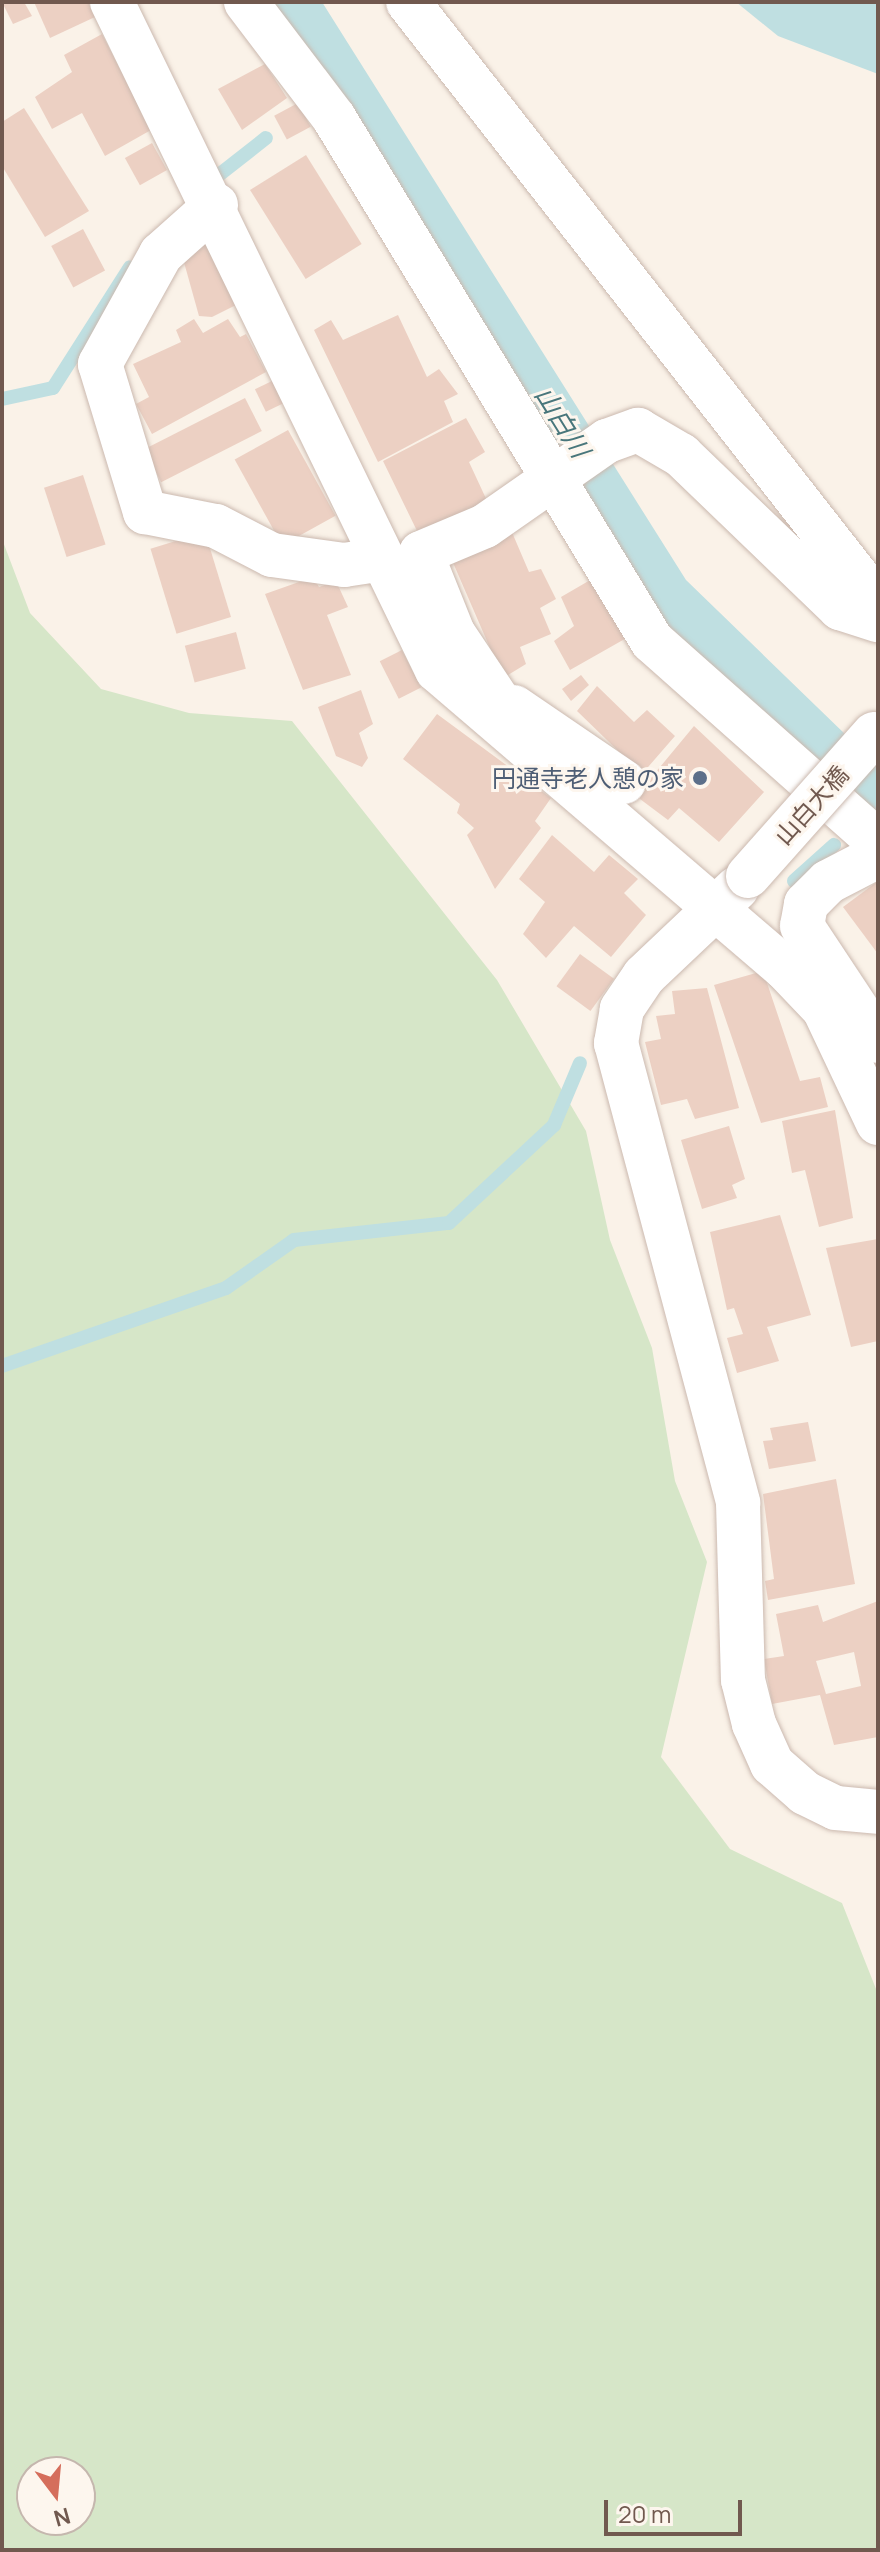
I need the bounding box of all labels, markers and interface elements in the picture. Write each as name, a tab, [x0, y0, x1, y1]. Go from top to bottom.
water label: 山白川	[528, 381, 596, 463]
street label: 山白大橋	[768, 760, 854, 850]
place label: 円通寺老人憩の家	[492, 764, 684, 792]
marker: 円通寺老人憩の家	[691, 769, 709, 787]
north arrow	[16, 2456, 96, 2536]
scale bar	[608, 2484, 746, 2534]
text: 20 m	[618, 2497, 671, 2530]
text: N	[50, 2501, 74, 2534]

